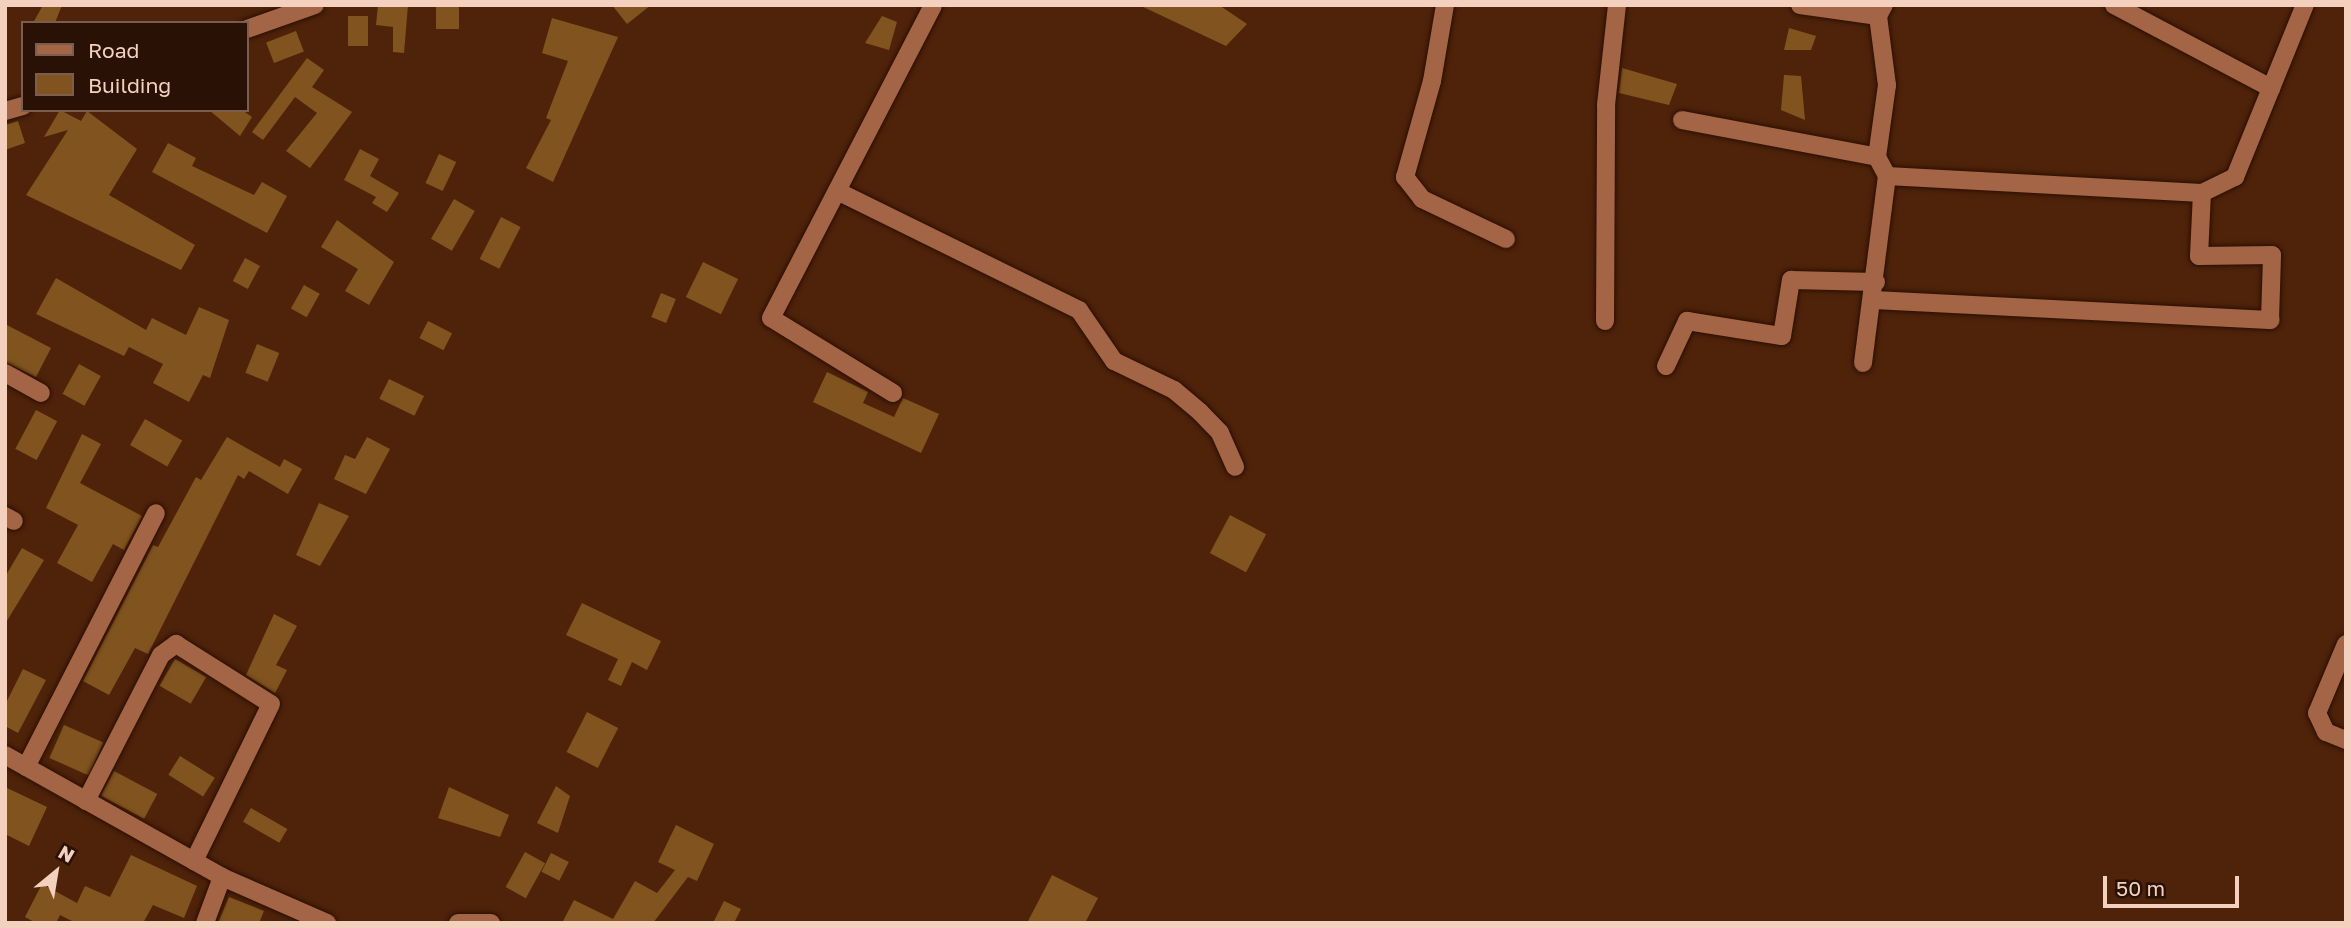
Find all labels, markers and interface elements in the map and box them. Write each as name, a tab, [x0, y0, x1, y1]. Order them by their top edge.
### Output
legend	[21, 21, 248, 112]
text: Road	[88, 37, 139, 63]
text: Building	[88, 72, 171, 98]
north arrow	[21, 837, 91, 907]
text: N	[55, 840, 79, 867]
scale bar	[2106, 862, 2242, 906]
text: 50 m	[2116, 875, 2165, 901]

